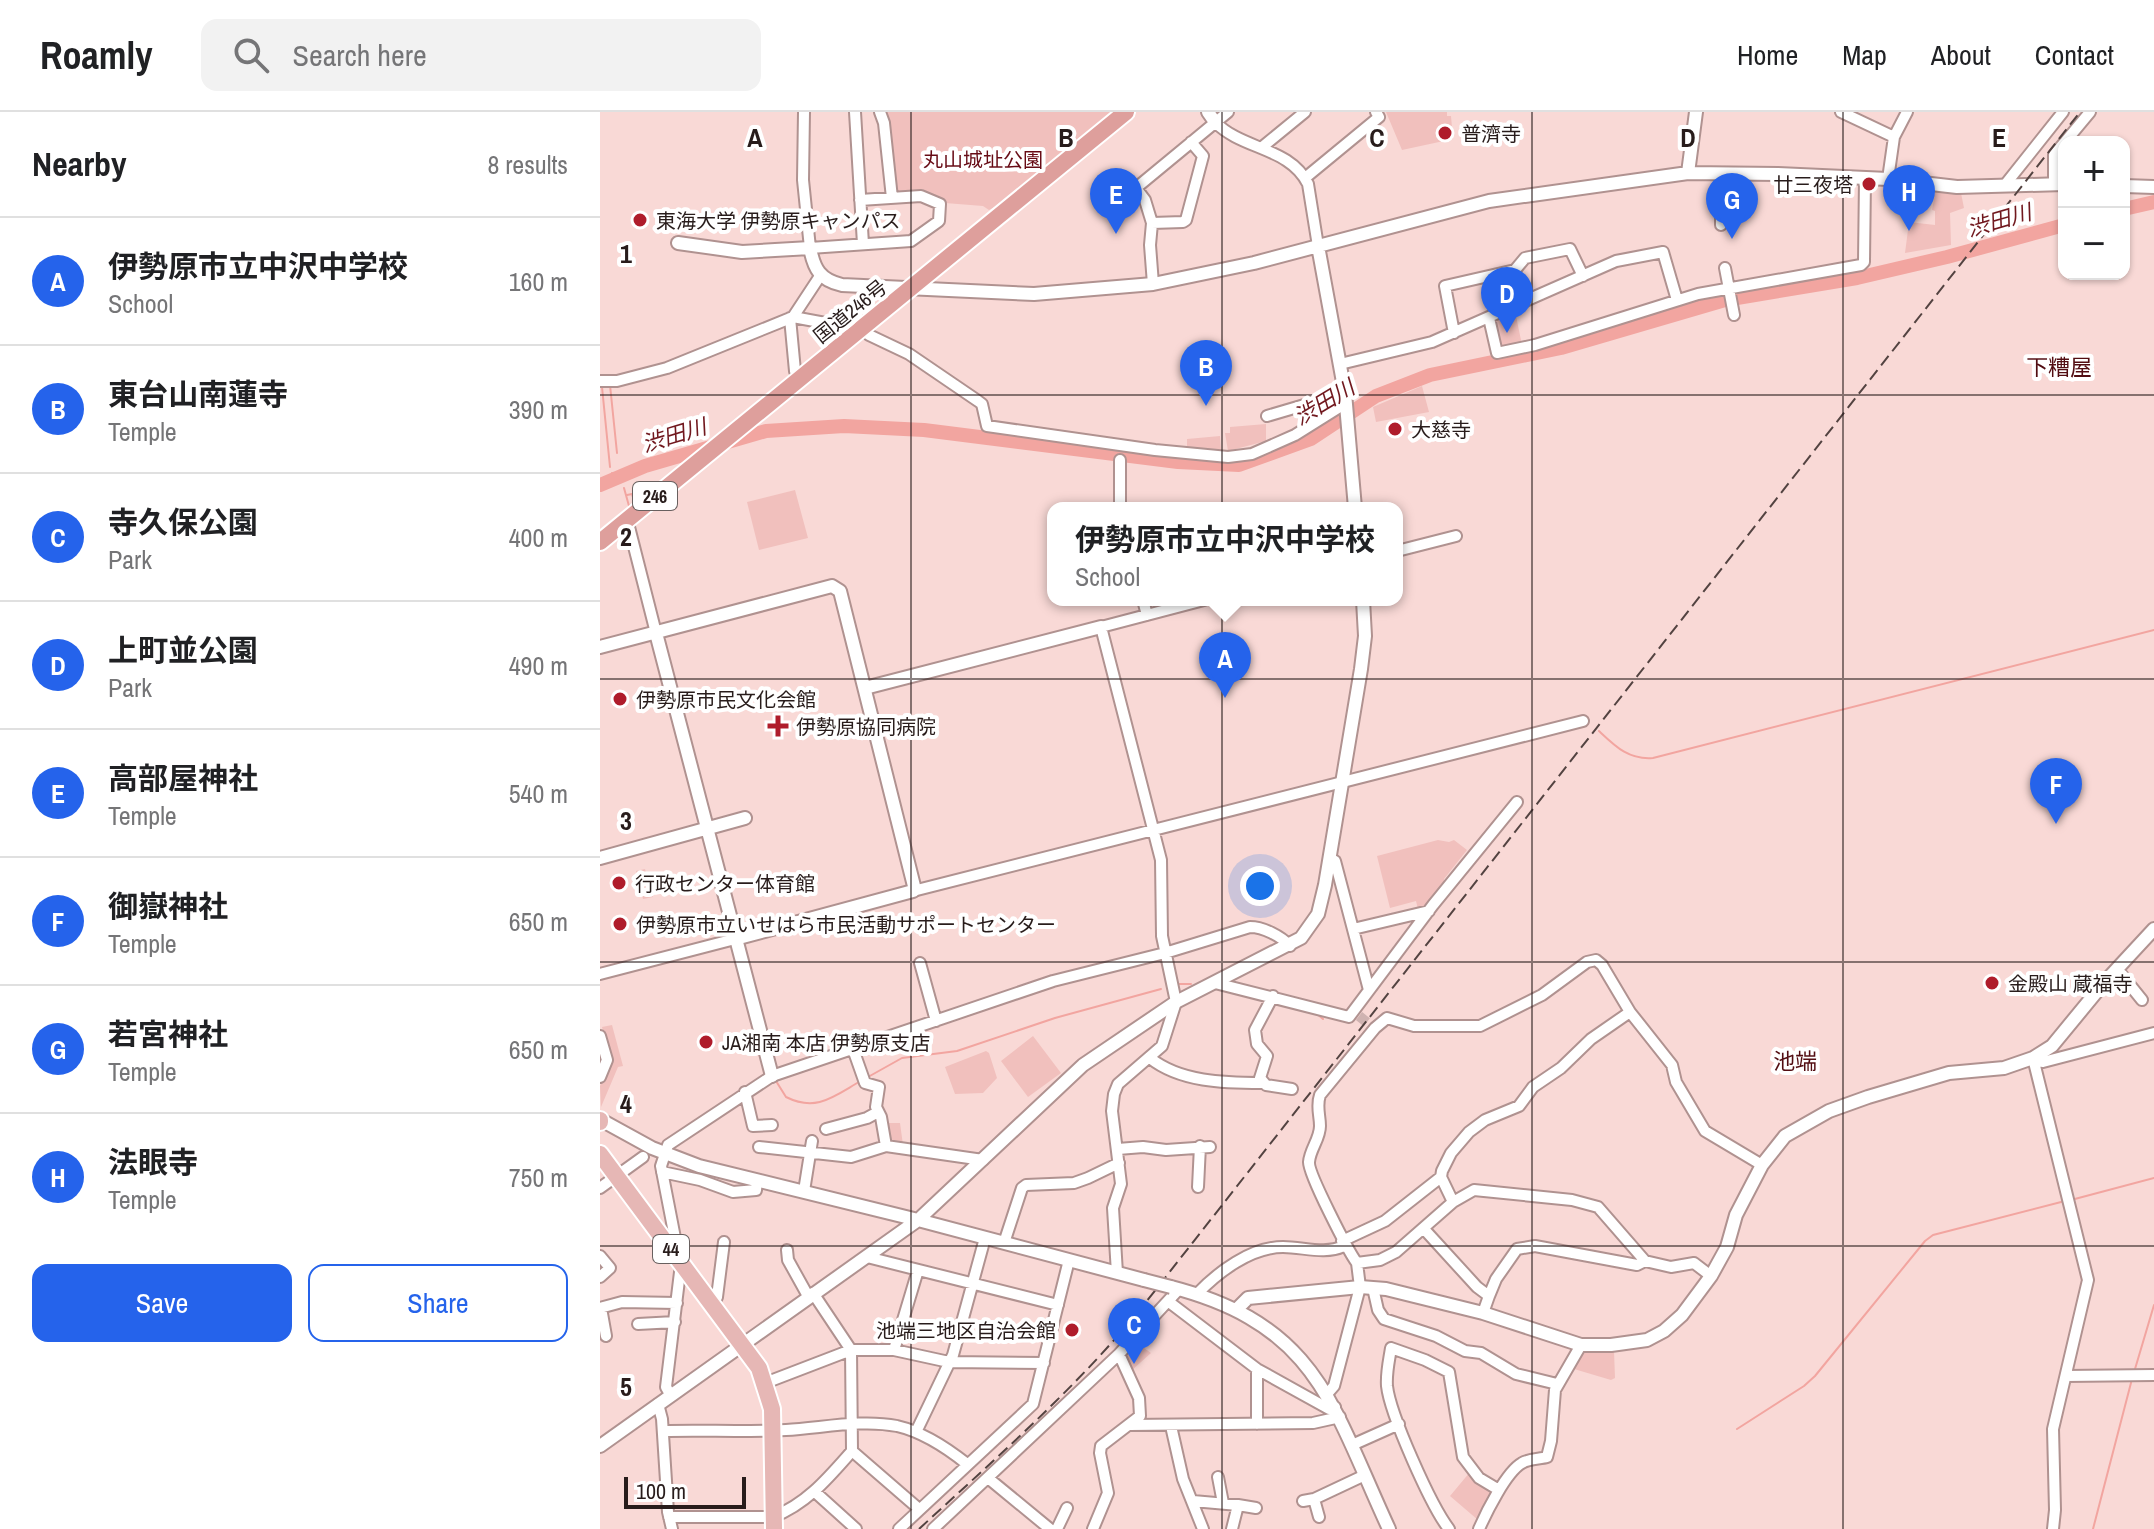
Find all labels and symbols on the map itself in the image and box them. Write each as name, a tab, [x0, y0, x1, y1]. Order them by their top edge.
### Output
text: A	[747, 120, 763, 155]
text: B	[1058, 120, 1074, 155]
text: C	[1369, 120, 1385, 155]
place label: 普濟寺	[1461, 120, 1521, 147]
text: D	[1680, 120, 1696, 155]
text: E	[1992, 120, 2006, 155]
marker: 普濟寺	[1436, 124, 1454, 142]
park label: 丸山城址公園	[923, 146, 1043, 173]
pin: H	[1883, 165, 1935, 231]
pin: E	[1090, 168, 1142, 234]
place label: 廿三夜塔	[1773, 171, 1853, 198]
pin: G	[1706, 173, 1758, 239]
marker: 廿三夜塔	[1860, 175, 1878, 193]
water label: 渋田川	[1963, 196, 2037, 244]
place label: 東海大学 伊勢原キャンパス	[656, 207, 901, 234]
marker: 東海大学 伊勢原キャンパス	[631, 211, 649, 229]
text: 1	[620, 236, 632, 271]
pin: D	[1481, 267, 1533, 333]
street label: 国道246号	[808, 273, 892, 349]
pin: B	[1180, 340, 1232, 406]
district label: 下糟屋	[2026, 352, 2092, 382]
water label: 渋田川	[1288, 371, 1362, 432]
water label: 渋田川	[638, 410, 712, 459]
place label: 大慈寺	[1411, 416, 1471, 443]
marker: 大慈寺	[1386, 420, 1404, 438]
road number: 246	[633, 482, 677, 510]
text: 2	[620, 519, 632, 554]
pin: A	[1199, 632, 1251, 698]
place label: 伊勢原市民文化会館	[636, 686, 816, 713]
marker: 伊勢原市民文化会館	[611, 690, 629, 708]
place label: 伊勢原協同病院	[796, 713, 936, 740]
marker: 伊勢原協同病院	[767, 715, 789, 737]
pin: F	[2030, 758, 2082, 824]
text: 3	[620, 803, 632, 838]
your location	[1240, 866, 1280, 906]
place label: 行政センター体育館	[635, 870, 815, 897]
marker: 行政センター体育館	[610, 874, 628, 892]
place label: 伊勢原市立いせはら市民活動サポートセンター	[636, 911, 1056, 938]
marker: 伊勢原市立いせはら市民活動サポートセンター	[611, 915, 629, 933]
place label: 金殿山 蔵福寺	[2008, 970, 2133, 997]
marker: 金殿山 蔵福寺	[1983, 974, 2001, 992]
place label: JA湘南 本店 伊勢原支店	[722, 1029, 930, 1056]
marker: JA湘南 本店 伊勢原支店	[697, 1033, 715, 1051]
district label: 池端	[1773, 1046, 1817, 1076]
text: 4	[620, 1086, 632, 1121]
road number: 44	[653, 1235, 689, 1263]
pin: C	[1108, 1298, 1160, 1364]
place label: 池端三地区自治会館	[876, 1317, 1056, 1344]
marker: 池端三地区自治会館	[1063, 1321, 1081, 1339]
text: 5	[620, 1369, 632, 1404]
scale bar	[624, 1473, 746, 1509]

